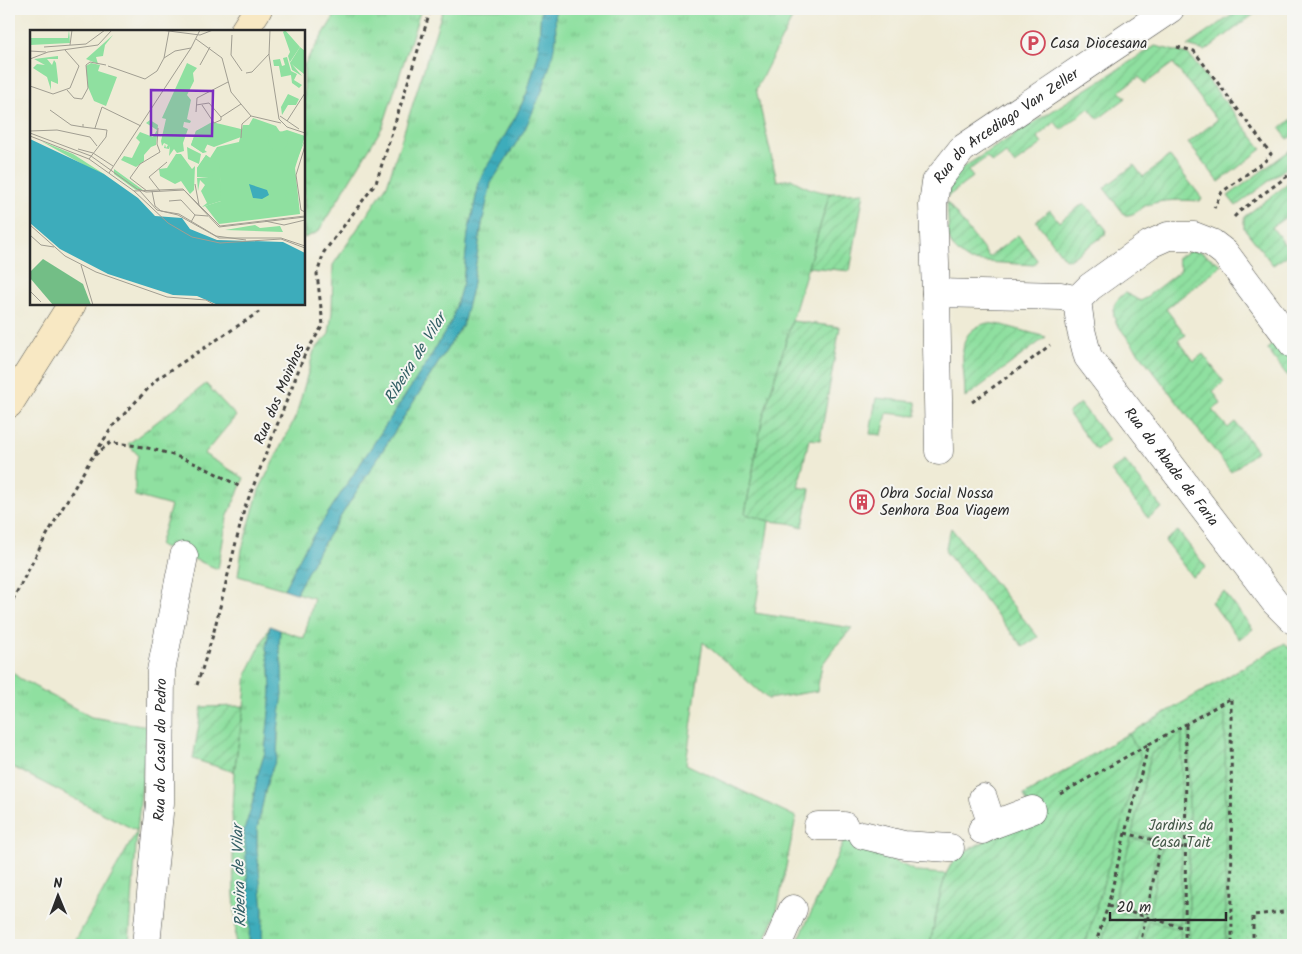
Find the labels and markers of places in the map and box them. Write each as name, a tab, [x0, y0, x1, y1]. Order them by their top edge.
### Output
parking icon: Casa Diocesana	[1020, 30, 1046, 56]
place label: Casa Diocesana	[1050, 32, 1147, 56]
place label: Obra Social Nossa Senhora Boa Viagem	[880, 482, 1009, 523]
building icon: Obra Social Nossa Senhora Boa Viagem	[849, 489, 875, 515]

